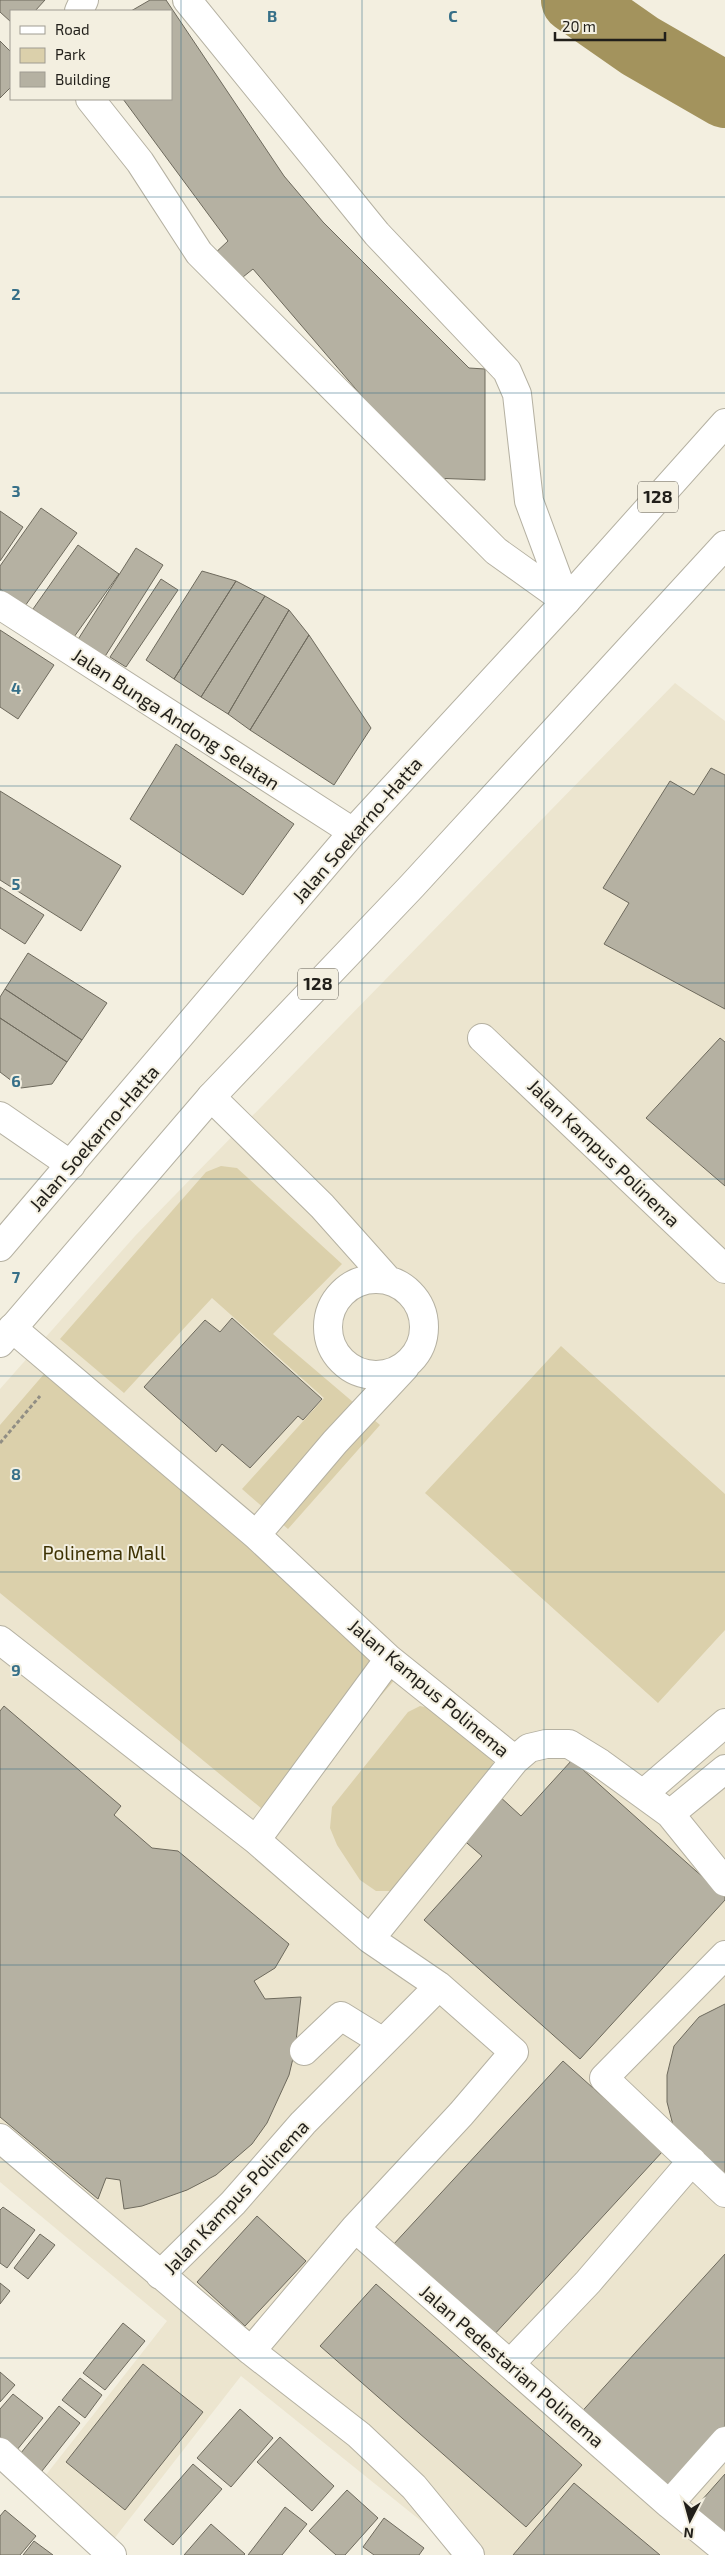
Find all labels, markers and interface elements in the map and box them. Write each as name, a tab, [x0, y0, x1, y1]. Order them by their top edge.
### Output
text: B	[267, 6, 277, 25]
text: C	[448, 6, 458, 25]
legend	[10, 10, 172, 100]
scale bar	[555, 10, 665, 42]
text: 20 m	[562, 17, 596, 35]
text: Road	[55, 20, 90, 38]
text: Park	[55, 45, 86, 63]
text: Building	[55, 70, 111, 88]
text: 2	[11, 284, 21, 303]
text: 3	[11, 481, 21, 500]
road number: 128	[638, 482, 678, 512]
street label: Jalan Bunga Andong Selatan	[68, 643, 284, 794]
text: 4	[11, 678, 21, 697]
street label: Jalan Soekarno-Hatta	[287, 752, 426, 907]
text: 5	[12, 874, 21, 893]
road number: 128	[298, 969, 338, 1000]
street label: Jalan Soekarno-Hatta	[24, 1060, 163, 1215]
text: 6	[11, 1071, 21, 1090]
street label: Jalan Kampus Polinema	[523, 1074, 685, 1231]
text: 7	[12, 1267, 21, 1286]
text: 8	[11, 1464, 21, 1483]
park label: Polinema Mall	[42, 1541, 166, 1564]
street label: Jalan Kampus Polinema	[344, 1614, 514, 1762]
text: 9	[11, 1660, 21, 1679]
street label: Jalan Kampus Polinema	[158, 2115, 313, 2279]
street label: Jalan Pedestarian Polinema	[416, 2279, 609, 2452]
north arrow	[665, 2495, 715, 2545]
text: N	[683, 2524, 695, 2542]

